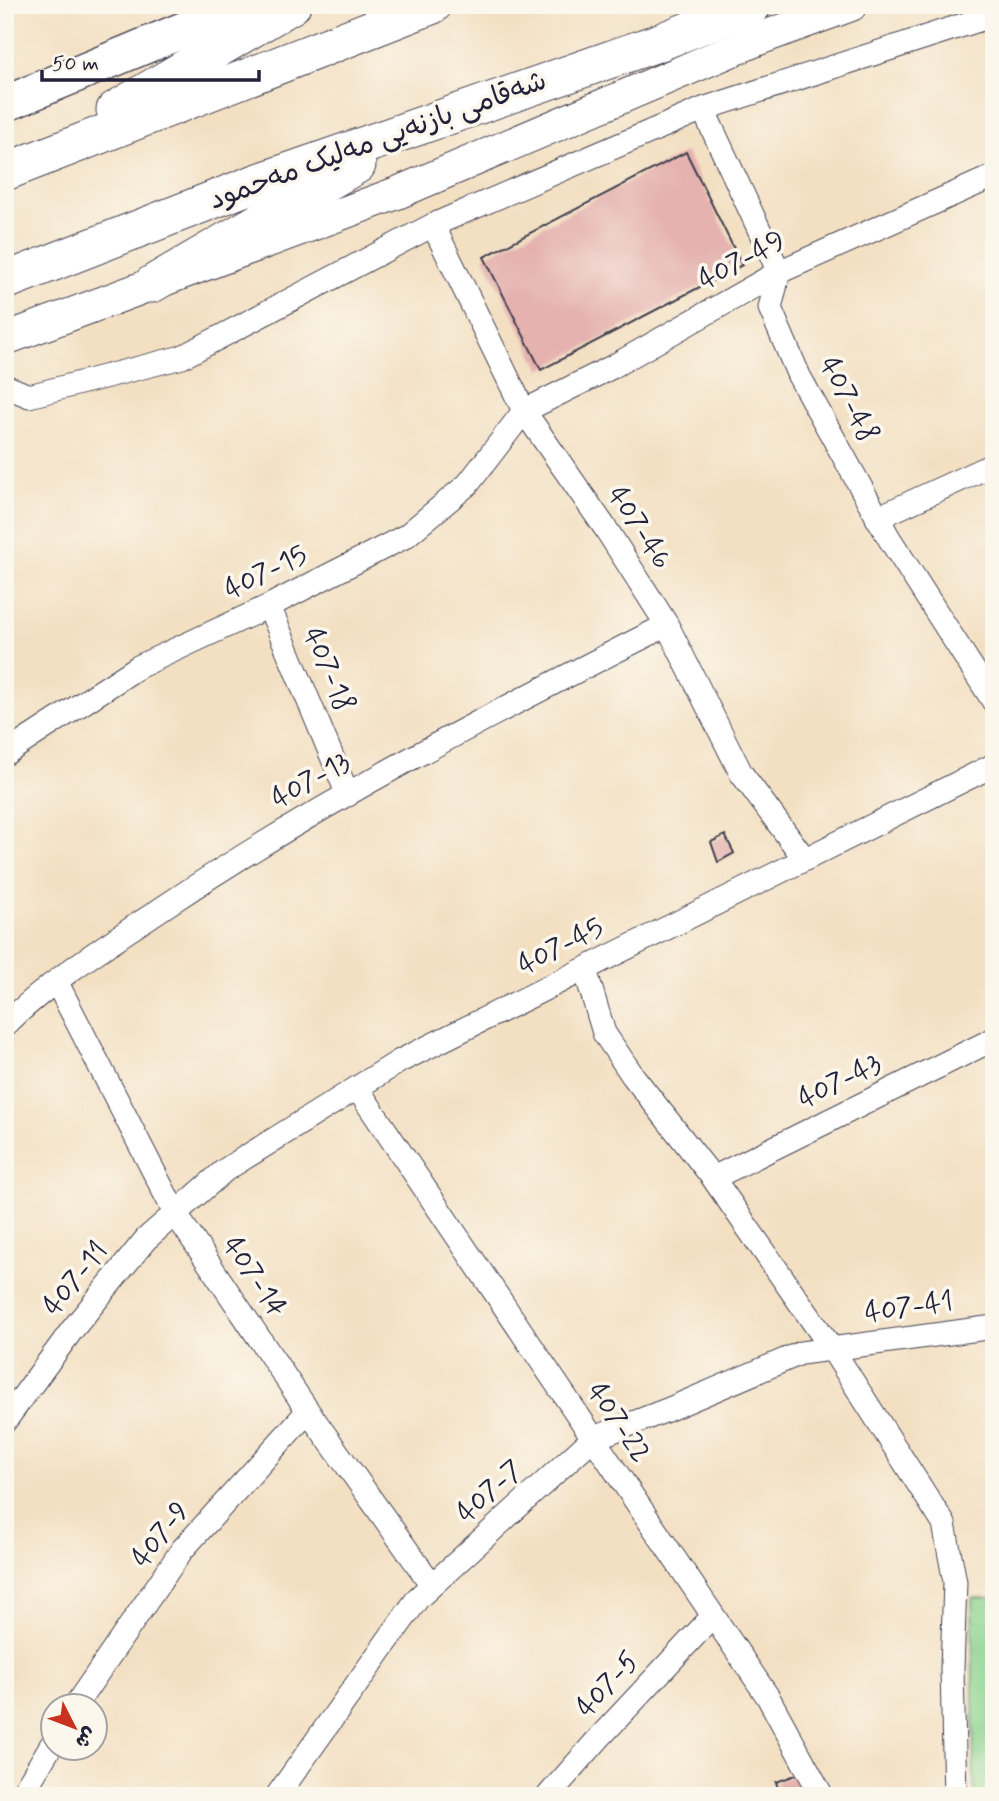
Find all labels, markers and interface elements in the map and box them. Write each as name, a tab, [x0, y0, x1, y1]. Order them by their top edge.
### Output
scale bar	[42, 38, 259, 82]
text: 50 m	[52, 50, 99, 78]
street label: شەقامی بازنەیی مەلیک مەحمود	[204, 63, 552, 219]
street label: 407-49	[692, 223, 792, 299]
street label: 407-48	[810, 351, 886, 449]
street label: 407-46	[598, 479, 680, 577]
street label: 407-15	[218, 537, 314, 609]
street label: 407-18	[294, 622, 362, 718]
street label: 407-13	[265, 744, 357, 818]
street label: 407-45	[512, 910, 610, 984]
street label: 407-43	[792, 1046, 888, 1118]
street label: 407-14	[213, 1229, 295, 1325]
street label: 407-11	[35, 1234, 117, 1324]
street label: 407-41	[862, 1283, 956, 1333]
street label: 407-22	[578, 1376, 658, 1470]
street label: 407-7	[449, 1452, 531, 1532]
street label: 407-9	[124, 1494, 198, 1576]
street label: 407-5	[568, 1644, 648, 1726]
north arrow	[38, 1692, 108, 1762]
text: ش	[69, 1721, 102, 1754]

